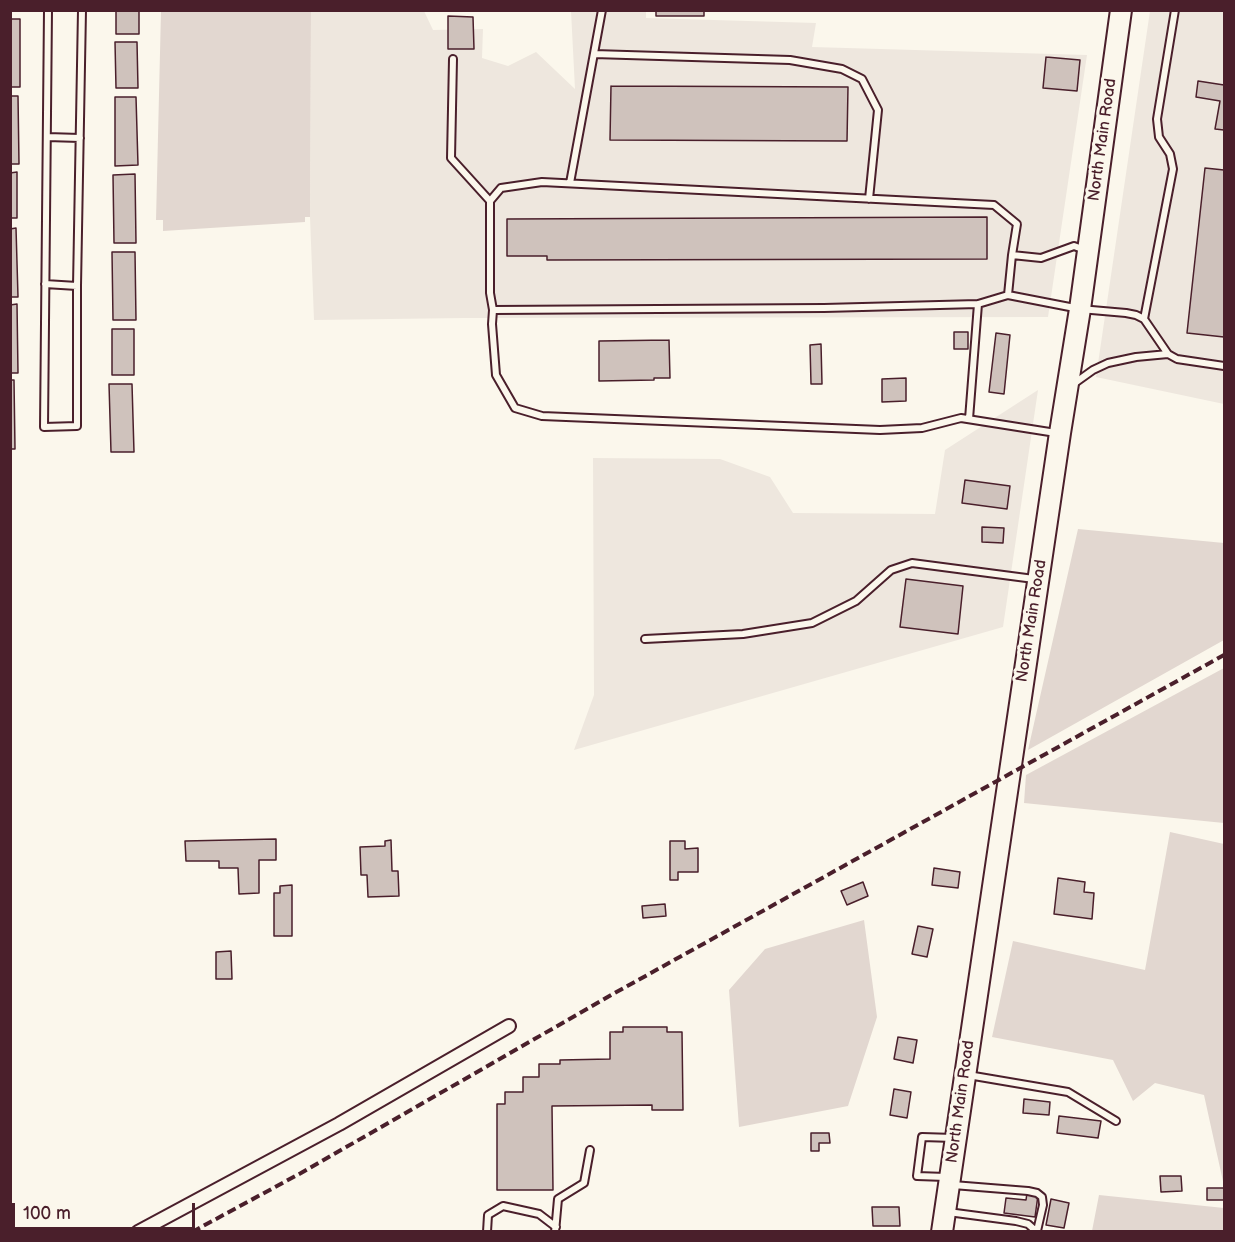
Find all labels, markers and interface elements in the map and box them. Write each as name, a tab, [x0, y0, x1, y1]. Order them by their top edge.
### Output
street label: North Main Road	[1085, 77, 1121, 203]
street label: North Main Road	[1013, 558, 1051, 684]
street label: North Main Road	[943, 1039, 979, 1165]
scale bar	[15, 1191, 198, 1229]
text: 100 m	[23, 1203, 71, 1224]

